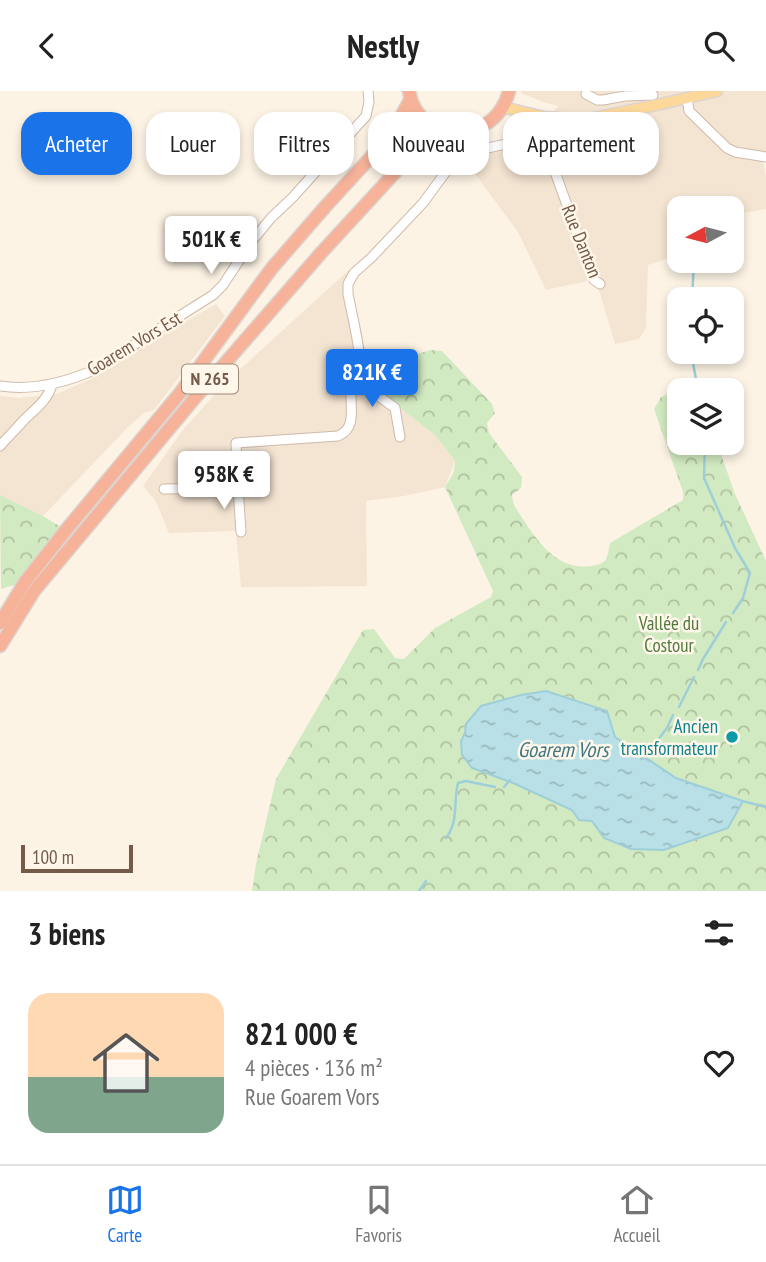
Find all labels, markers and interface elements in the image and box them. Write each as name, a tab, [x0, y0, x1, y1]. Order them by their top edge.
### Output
text: Nestly	[347, 25, 419, 67]
icon: back	[28, 27, 66, 65]
icon: search	[700, 27, 738, 65]
chip: Acheter	[21, 112, 132, 175]
chip: Louer	[146, 112, 240, 175]
chip: Filtres	[254, 112, 354, 175]
chip: Nouveau	[368, 112, 489, 175]
chip: Appartement	[503, 112, 659, 175]
north arrow	[667, 196, 744, 273]
map controls	[667, 196, 744, 455]
street label: Rue Danton	[556, 201, 608, 281]
pin: 501K €	[154, 216, 268, 276]
text: 501K €	[181, 224, 241, 253]
button: locate	[667, 287, 744, 364]
street label: Goarem Vors Est	[83, 305, 186, 381]
pin: 821K €	[315, 349, 429, 409]
text: 821K €	[342, 357, 402, 386]
road number: N 265	[182, 365, 238, 393]
button: layers	[667, 378, 744, 455]
pin: 958K €	[167, 451, 281, 511]
text: 958K €	[194, 459, 254, 488]
park label: Vallée du Costour	[638, 611, 699, 657]
place label: Ancien transformateur	[621, 714, 719, 760]
marker: Ancien transformateur	[724, 729, 740, 745]
water label: Goarem Vors	[518, 736, 610, 763]
scale bar	[21, 842, 133, 874]
text: 100 m	[32, 845, 74, 869]
text: 3 biens	[28, 914, 105, 953]
icon: filters	[700, 914, 738, 952]
text: 821 000 €	[245, 1014, 358, 1053]
icon: home	[84, 1021, 168, 1105]
icon: heart	[700, 1044, 738, 1082]
text: 4 pièces · 136 m²	[245, 1053, 383, 1082]
text: Rue Goarem Vors	[245, 1082, 379, 1111]
tab: Carte	[106, 1181, 144, 1247]
tab: Favoris	[355, 1181, 402, 1247]
tab: Accueil	[614, 1181, 660, 1247]

